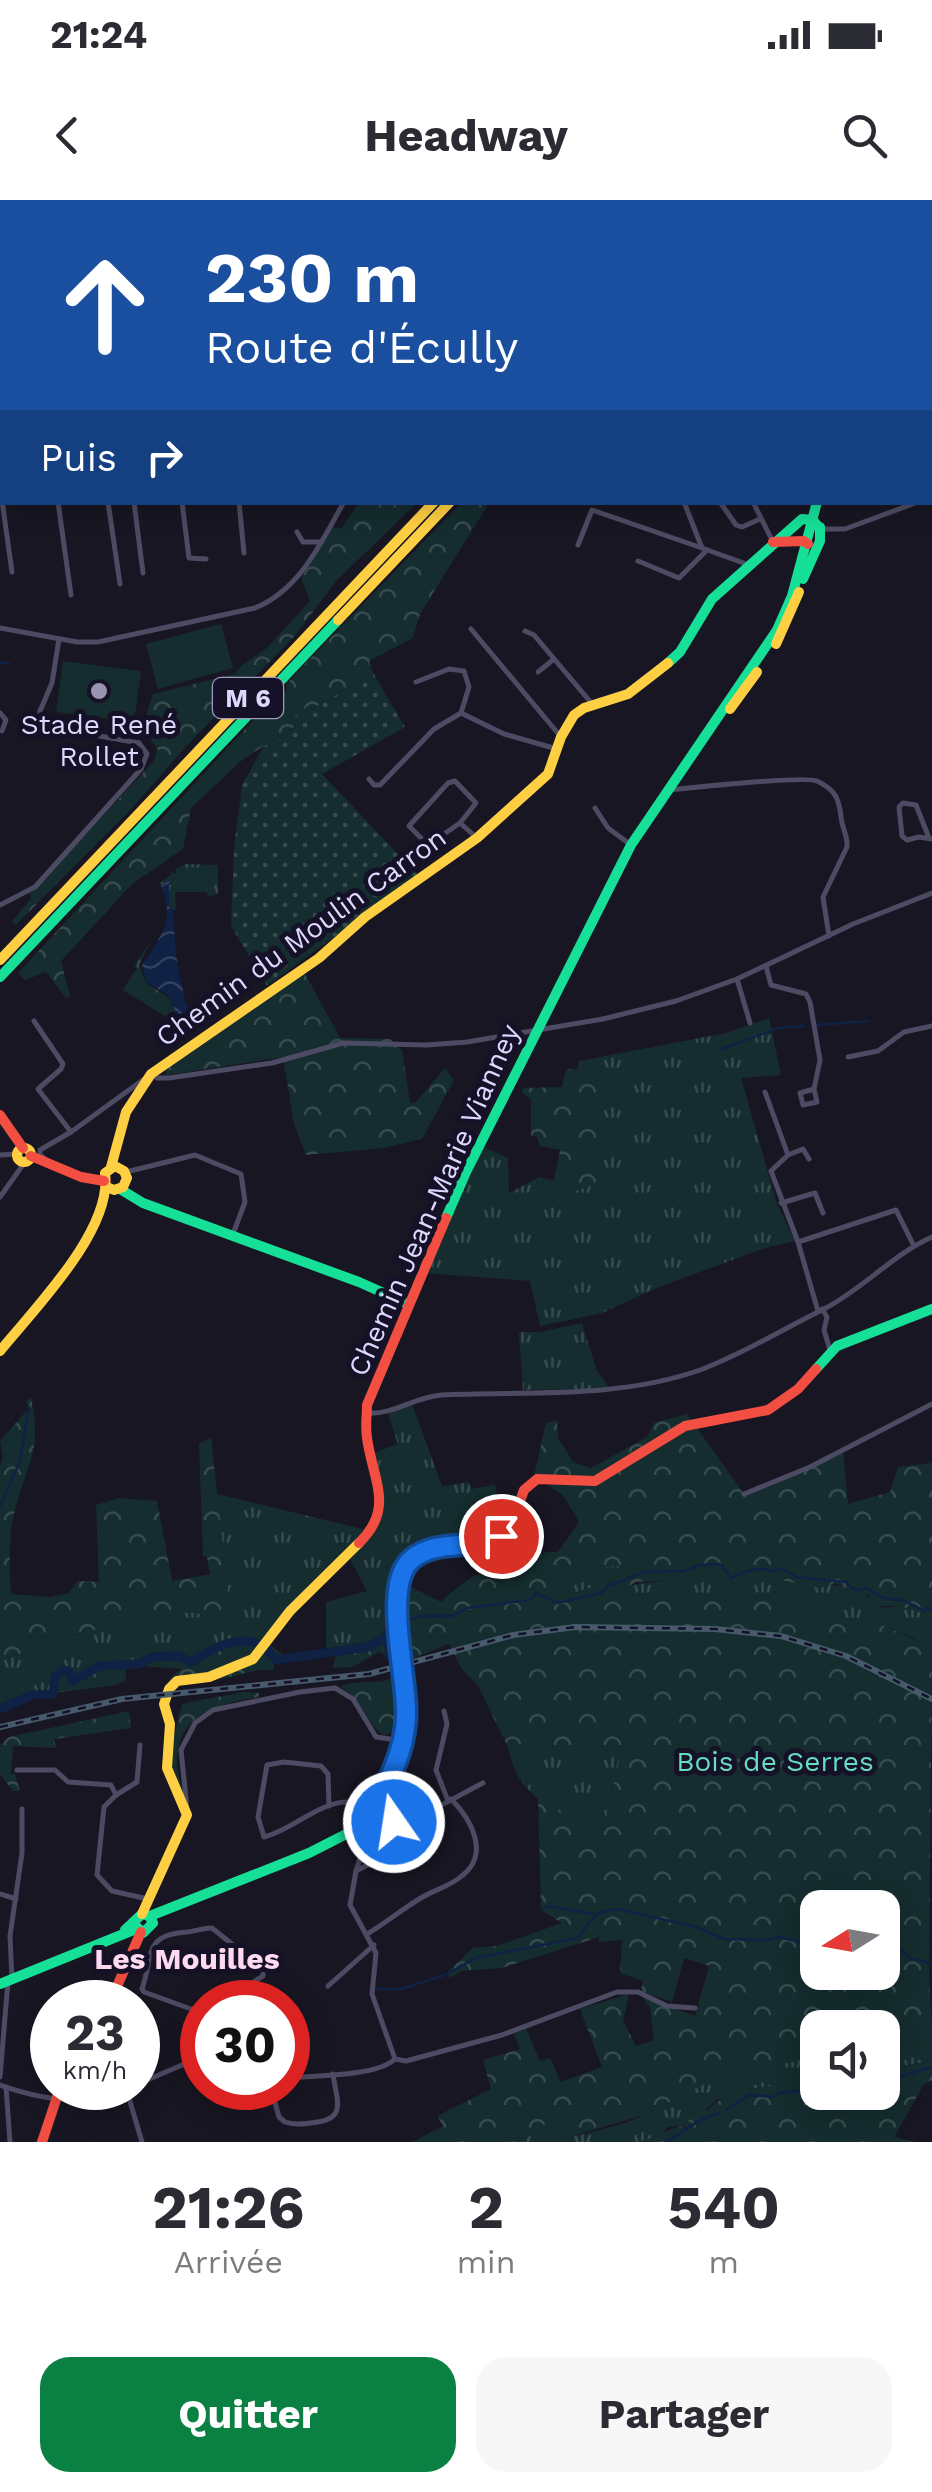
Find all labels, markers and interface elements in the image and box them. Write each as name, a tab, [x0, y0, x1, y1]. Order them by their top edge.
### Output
text: 21:24	[50, 13, 147, 57]
icon: back	[40, 108, 95, 163]
icon: search	[837, 108, 892, 163]
text: Headway	[364, 109, 568, 162]
text: 230 m	[205, 237, 419, 319]
icon: ahead	[40, 240, 170, 370]
text: Route d'Écully	[205, 321, 518, 374]
icon: right	[137, 430, 192, 485]
text: Puis	[40, 436, 117, 480]
road number: M 6	[213, 678, 283, 718]
marker: Stade René Rollet	[88, 680, 110, 702]
place label: Stade René Rollet	[21, 708, 177, 773]
street label: Chemin du Moulin Carron	[150, 821, 452, 1053]
street label: Chemin Jean-Marie Vianney	[341, 1019, 527, 1381]
pin	[459, 1494, 544, 1579]
icon: arrive	[474, 1509, 529, 1564]
park label: Bois de Serres	[676, 1745, 874, 1778]
position arrow	[342, 1770, 446, 1874]
north arrow	[800, 1890, 900, 1990]
map controls	[800, 1890, 900, 2110]
district label: Les Mouilles	[94, 1941, 280, 1976]
speed limit sign: 30	[180, 1980, 310, 2110]
text: 23	[65, 2003, 125, 2062]
button: sound	[800, 2010, 900, 2110]
text: km/h	[63, 2056, 127, 2085]
text: 21:26	[152, 2172, 305, 2243]
text: 2	[468, 2172, 504, 2243]
text: 540	[668, 2172, 780, 2243]
text: Arrivée	[174, 2243, 283, 2281]
text: min	[457, 2243, 515, 2281]
text: m	[708, 2243, 739, 2281]
button: Quitter	[40, 2357, 456, 2472]
button: Partager	[476, 2357, 892, 2472]

